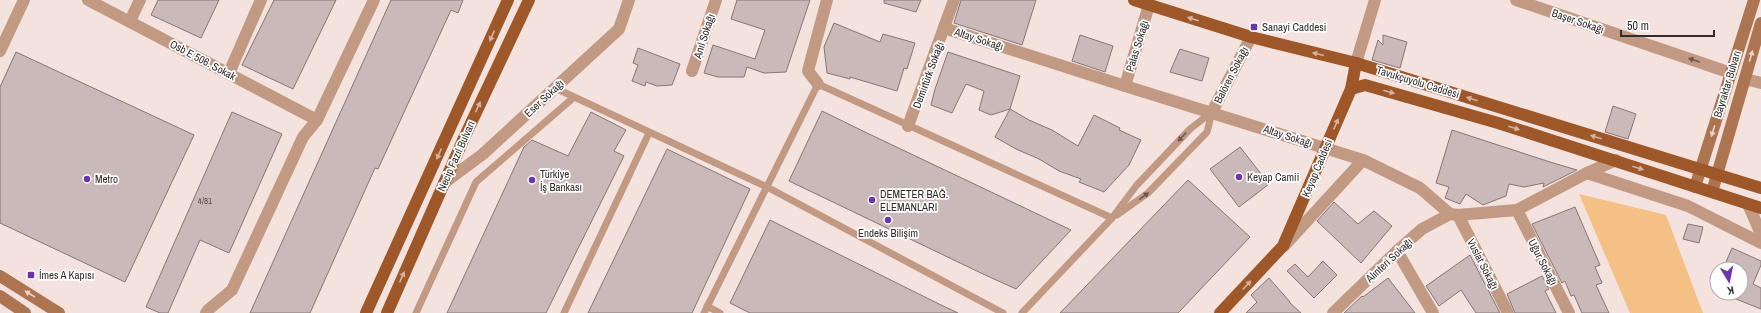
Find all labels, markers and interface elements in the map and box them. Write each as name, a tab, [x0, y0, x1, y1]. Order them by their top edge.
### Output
street label: Başer Sokağı	[1550, 6, 1606, 36]
street label: Anıl Sokağı	[690, 12, 718, 61]
scale bar	[1621, 12, 1714, 38]
one-way arrow	[1187, 16, 1199, 22]
text: 50 m	[1627, 18, 1649, 34]
street label: Palas Sokağı	[1123, 19, 1151, 73]
place label: Sanayi Caddesi	[1262, 20, 1326, 34]
marker: Sanayi Caddesi	[1249, 22, 1259, 32]
street label: Altay Sokağı	[952, 24, 1005, 53]
one-way arrow	[489, 30, 495, 42]
street label: Osb E 506. Sokak	[168, 37, 239, 83]
street label: Demirtürk Sokağı	[909, 40, 947, 110]
street label: Balören Sokağı	[1211, 44, 1251, 106]
street label: Bayraktar Bulvarı	[1710, 49, 1744, 119]
one-way arrow	[1749, 50, 1755, 62]
one-way arrow	[1312, 51, 1324, 57]
one-way arrow	[1687, 57, 1699, 63]
street label: Tavukçuyolu Caddesi	[1375, 63, 1461, 101]
street label: Eser Sokağı	[521, 76, 567, 120]
one-way arrow	[1383, 89, 1395, 95]
one-way arrow	[1466, 96, 1478, 102]
one-way arrow	[475, 102, 481, 113]
one-way arrow	[1333, 118, 1339, 129]
street label: Necip Fazıl Bulvarı	[434, 119, 478, 193]
street label: Altay Sokağı	[1261, 121, 1314, 150]
one-way arrow	[1508, 125, 1520, 131]
one-way arrow	[1709, 125, 1715, 137]
one-way arrow	[1177, 132, 1187, 142]
one-way arrow	[1590, 134, 1602, 140]
street label: Keyap Caddesi	[1299, 137, 1335, 199]
one-way arrow	[435, 148, 442, 160]
one-way arrow	[1632, 165, 1644, 171]
place label: Türkiye İş Bankası	[540, 167, 582, 194]
place label: Keyap Camii	[1247, 170, 1299, 184]
place label: Metro	[95, 172, 118, 186]
marker: Keyap Camii	[1234, 172, 1244, 182]
marker: Metro	[82, 174, 92, 184]
marker: Türkiye İş Bankası	[527, 175, 537, 185]
place label: DEMETER BAĞ. ELEMANLARI	[880, 187, 948, 214]
one-way arrow	[1138, 192, 1149, 200]
house number: 4/81	[198, 195, 212, 207]
marker: DEMETER BAĞ. ELEMANLARI	[867, 195, 877, 205]
marker: Endeks Bilişim	[883, 215, 893, 225]
place label: Endeks Bilişim	[858, 226, 918, 240]
street label: Alınteri Sokağı	[1362, 235, 1415, 286]
street label: Vuslat Sokağı	[1464, 236, 1502, 292]
street label: Uğur Sokağı	[1525, 236, 1561, 288]
north arrow	[1709, 261, 1749, 301]
place label: İmes A Kapısı	[39, 268, 94, 282]
marker: İmes A Kapısı	[26, 270, 36, 280]
one-way arrow	[399, 272, 405, 283]
one-way arrow	[1242, 280, 1252, 290]
text: K	[1726, 283, 1735, 298]
one-way arrow	[24, 291, 36, 298]

